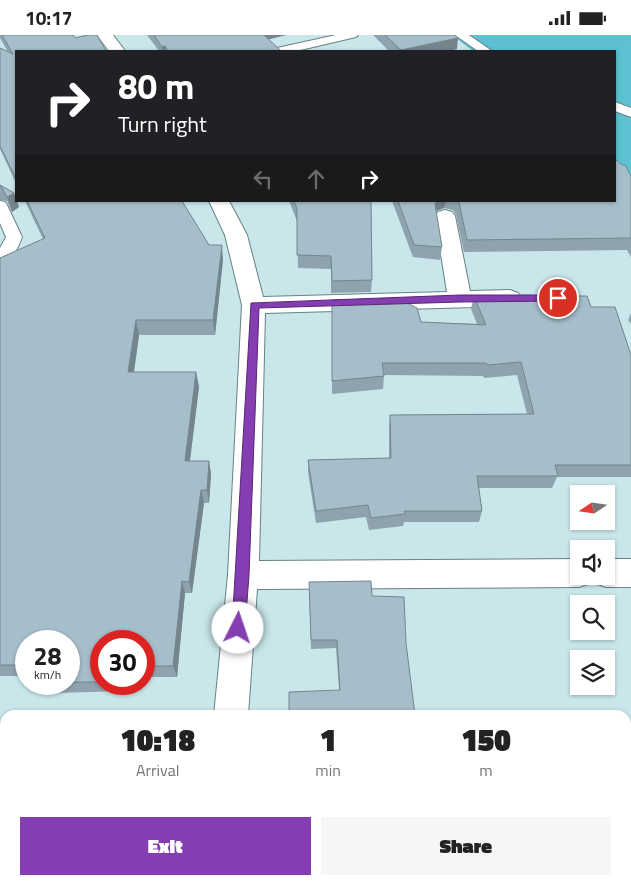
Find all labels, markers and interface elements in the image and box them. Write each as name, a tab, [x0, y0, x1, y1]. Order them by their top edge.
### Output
text: 10:17	[25, 3, 72, 32]
text: 80 m	[118, 59, 194, 113]
icon: right	[35, 70, 100, 135]
text: Turn right	[118, 107, 207, 141]
icon: left	[249, 165, 277, 193]
icon: ahead	[302, 165, 330, 193]
icon: right	[355, 165, 383, 193]
pin	[537, 277, 579, 319]
icon: arrive	[544, 284, 572, 312]
north arrow	[570, 485, 615, 530]
map controls	[570, 485, 615, 695]
button: sound	[570, 540, 615, 585]
button: search	[570, 595, 615, 640]
position arrow	[211, 601, 263, 653]
speed limit sign: 30	[90, 630, 155, 695]
text: 28	[33, 637, 62, 675]
button: layers	[570, 650, 615, 695]
text: km/h	[34, 665, 61, 684]
text: 10:18	[120, 717, 195, 763]
text: 1	[320, 717, 336, 763]
text: 150	[461, 717, 511, 763]
text: Arrival	[136, 758, 179, 782]
text: min	[315, 758, 341, 782]
text: m	[479, 758, 493, 782]
button: Exit	[20, 817, 311, 875]
button: Share	[321, 817, 611, 875]

